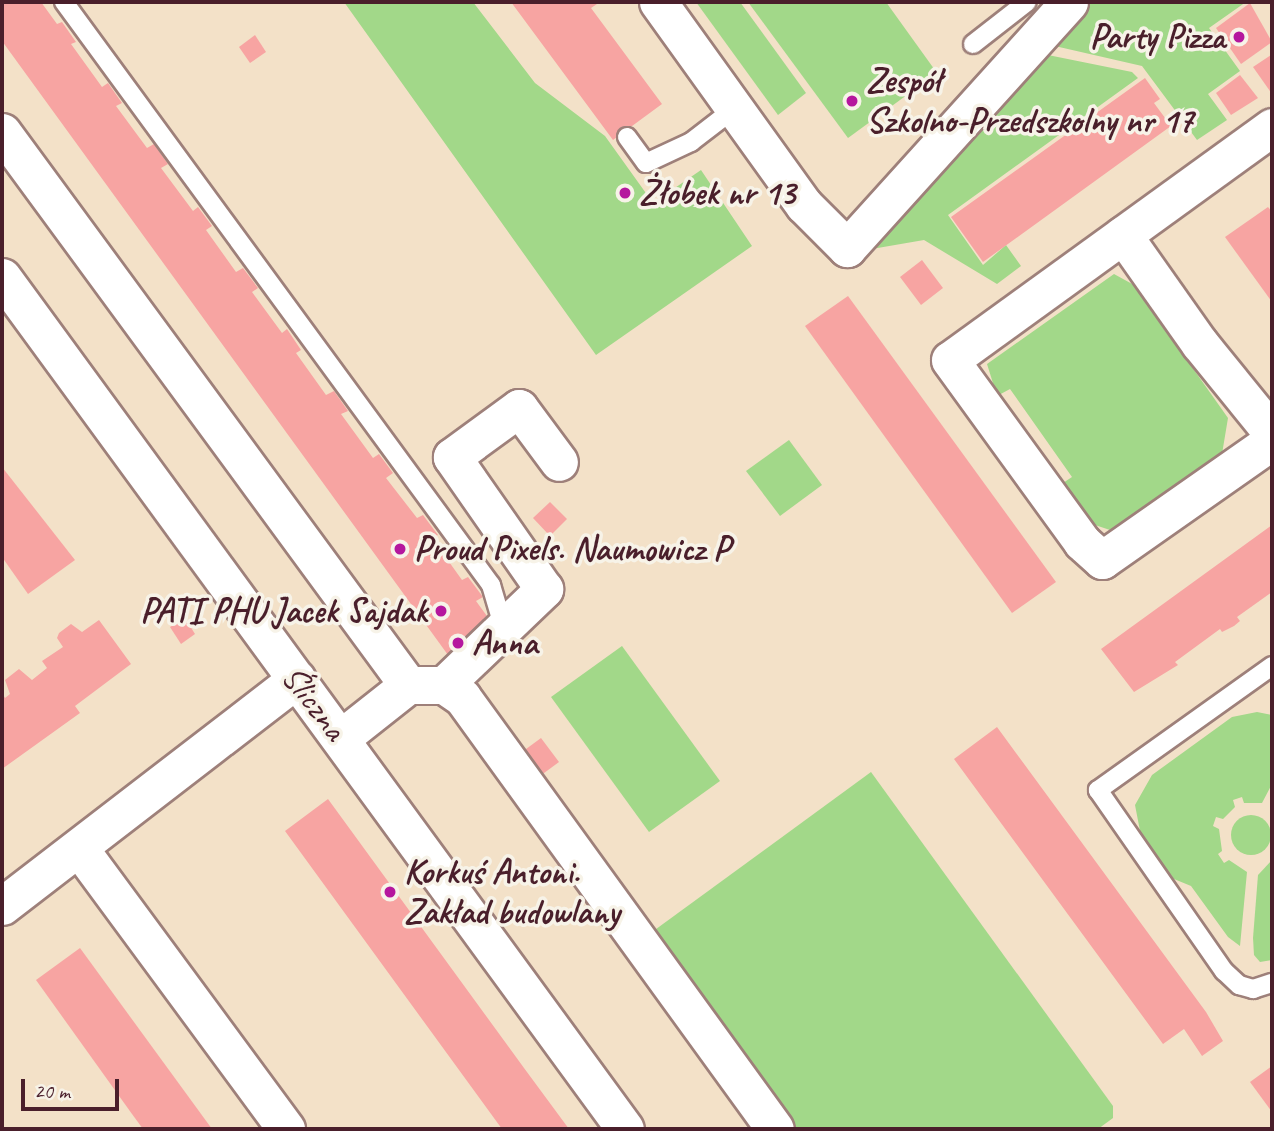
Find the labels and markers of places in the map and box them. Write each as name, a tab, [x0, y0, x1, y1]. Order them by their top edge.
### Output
place label: Party Pizza	[1090, 16, 1225, 58]
marker: Party Pizza	[1231, 29, 1247, 45]
place label: Zespół Szkolno-Przedszkolny nr 17	[866, 60, 1193, 142]
marker: Zespół Szkolno-Przedszkolny nr 17	[844, 93, 860, 109]
place label: Żłobek nr 13	[639, 172, 795, 214]
marker: Żłobek nr 13	[617, 185, 633, 201]
place label: Proud Pixels. Naumowicz P	[414, 528, 729, 570]
marker: Proud Pixels. Naumowicz P	[392, 541, 408, 557]
place label: PATI PHU Jacek Sajdak	[140, 590, 427, 632]
marker: PATI PHU Jacek Sajdak	[433, 603, 449, 619]
place label: Anna	[472, 622, 537, 664]
marker: Anna	[450, 635, 466, 651]
place label: Korkuś Antoni. Zakład budowlany	[404, 851, 618, 933]
marker: Korkuś Antoni. Zakład budowlany	[382, 884, 398, 900]

